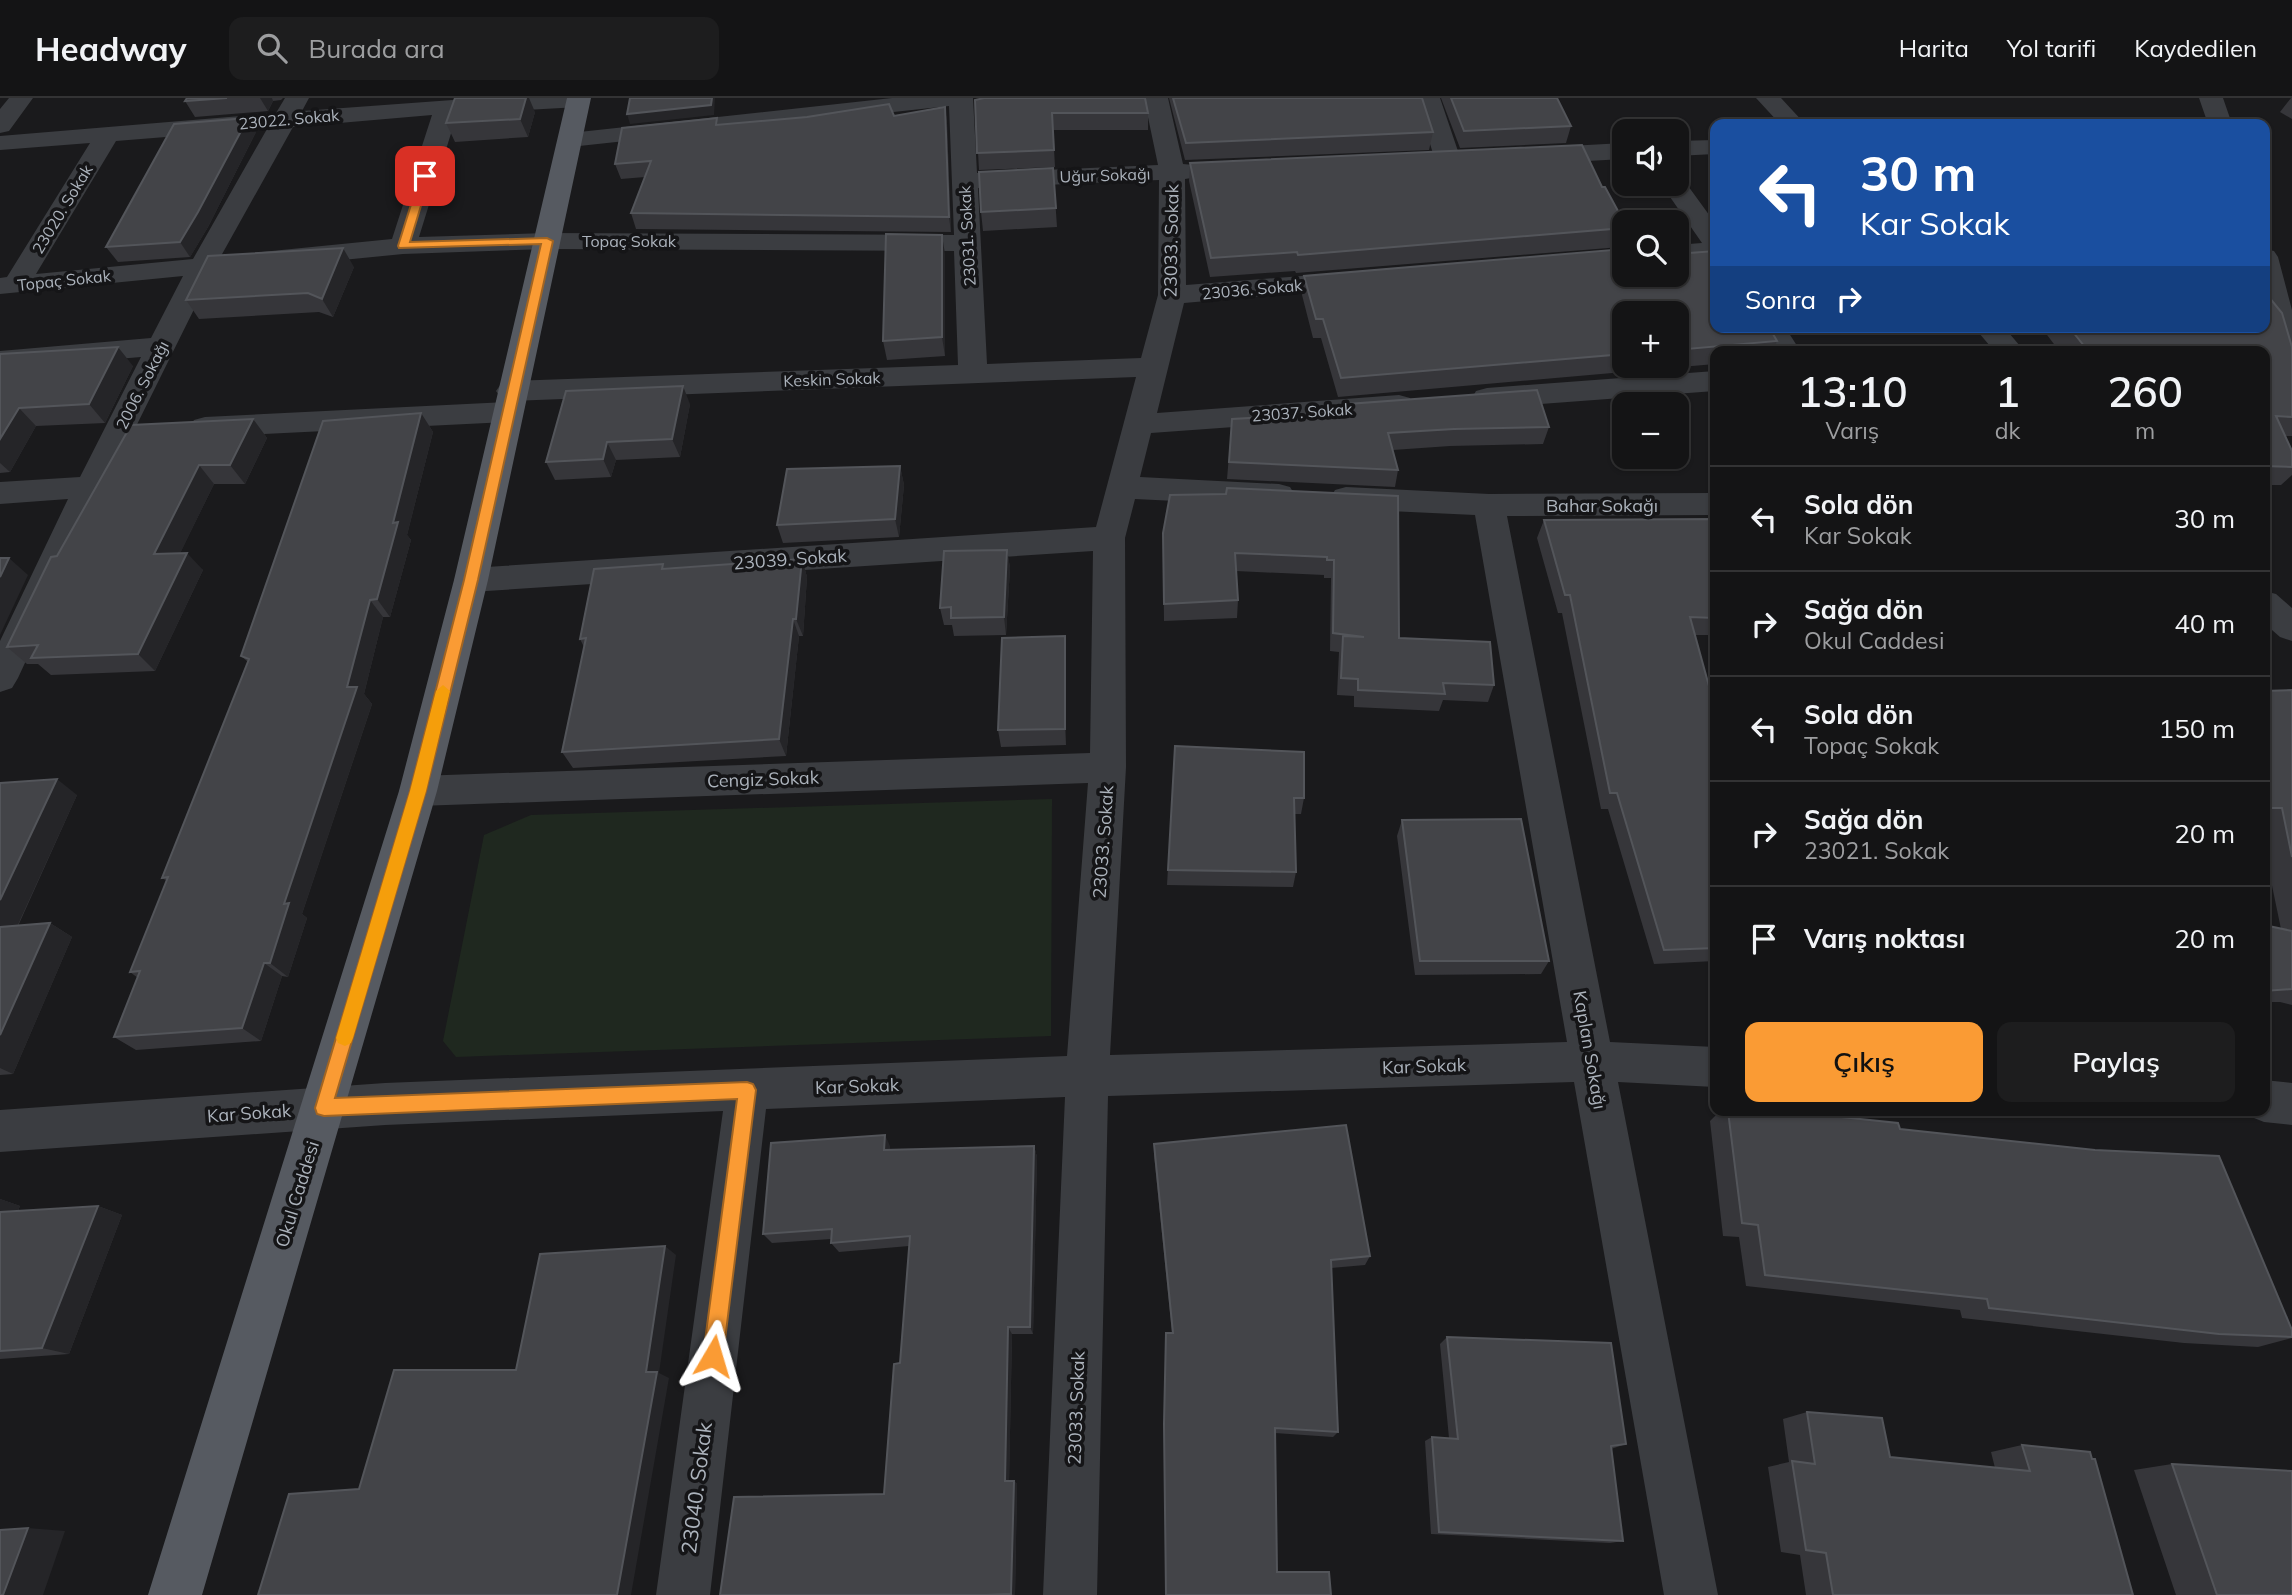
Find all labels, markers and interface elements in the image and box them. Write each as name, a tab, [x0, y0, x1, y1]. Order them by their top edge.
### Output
search box	[229, 17, 719, 80]
text: Headway	[35, 28, 187, 69]
icon: search	[253, 29, 291, 67]
text: Burada ara	[309, 32, 445, 65]
text: Harita	[1899, 33, 1969, 63]
text: Yol tarifi	[2007, 33, 2096, 63]
text: Kaydedilen	[2134, 33, 2257, 63]
street label: 23022. Sokak	[238, 105, 341, 133]
map controls	[1612, 119, 1689, 469]
button: sound	[1612, 119, 1689, 196]
text: 30 m	[1860, 142, 1976, 203]
pin	[395, 146, 455, 206]
icon: left	[1745, 147, 1836, 238]
icon: arrive	[406, 157, 444, 195]
street label: 23020. Sokak	[27, 160, 97, 257]
street label: Uğur Sokağı	[1059, 163, 1151, 187]
street label: 23033. Sokak	[1159, 183, 1184, 298]
street label: 23031. Sokak	[954, 184, 980, 287]
text: Kar Sokak	[1860, 203, 2010, 243]
button: search	[1612, 210, 1689, 287]
street label: Topaç Sokak	[582, 231, 677, 251]
street label: Topaç Sokak	[16, 265, 113, 295]
street label: 23036. Sokak	[1201, 275, 1304, 303]
icon: right	[1830, 280, 1868, 318]
text: Sonra	[1745, 283, 1816, 316]
button: +	[1612, 301, 1689, 378]
street label: 2006. Sokağı	[111, 337, 173, 433]
text: 13:10	[1797, 365, 1908, 418]
text: 1	[1995, 365, 2020, 418]
text: 260	[2107, 365, 2183, 418]
street label: Keskin Sokak	[783, 367, 882, 391]
button: −	[1612, 392, 1689, 469]
street label: 23037. Sokak	[1251, 398, 1354, 425]
text: Varış	[1825, 416, 1879, 445]
text: dk	[1995, 416, 2020, 445]
text: m	[2135, 416, 2155, 445]
text: Sola dön	[1804, 488, 1913, 521]
street label: Bahar Sokağı	[1546, 494, 1658, 517]
icon: left	[1745, 500, 1783, 538]
text: 30 m	[2174, 502, 2235, 535]
text: Kar Sokak	[1804, 521, 1912, 550]
street label: 23039. Sokak	[733, 544, 848, 574]
text: Sağa dön	[1804, 593, 1924, 626]
icon: right	[1745, 605, 1783, 643]
text: 40 m	[2174, 607, 2235, 640]
text: Okul Caddesi	[1804, 626, 1945, 655]
text: Sola dön	[1804, 698, 1913, 731]
icon: left	[1745, 710, 1783, 748]
text: 150 m	[2159, 712, 2235, 745]
text: Topaç Sokak	[1804, 731, 1939, 760]
street label: Cengiz Sokak	[707, 766, 820, 792]
street label: 23033. Sokak	[1088, 784, 1118, 899]
text: Sağa dön	[1804, 803, 1924, 836]
icon: right	[1745, 815, 1783, 853]
text: 20 m	[2174, 817, 2235, 850]
text: 23021. Sokak	[1804, 836, 1949, 865]
icon: arrive	[1745, 920, 1783, 958]
text: Varış noktası	[1804, 922, 1965, 955]
text: 20 m	[2174, 922, 2235, 955]
street label: Kaplan Sokağı	[1568, 989, 1612, 1111]
button: Çıkış	[1745, 1022, 1983, 1102]
button: Paylaş	[1997, 1022, 2235, 1102]
street label: Kar Sokak	[1382, 1053, 1467, 1079]
street label: Kar Sokak	[815, 1073, 900, 1099]
street label: Kar Sokak	[206, 1099, 293, 1127]
street label: Okul Caddesi	[270, 1138, 324, 1250]
position arrow	[676, 1319, 750, 1393]
street label: 23033. Sokak	[1063, 1350, 1089, 1465]
street label: 23040. Sokak	[675, 1420, 717, 1555]

